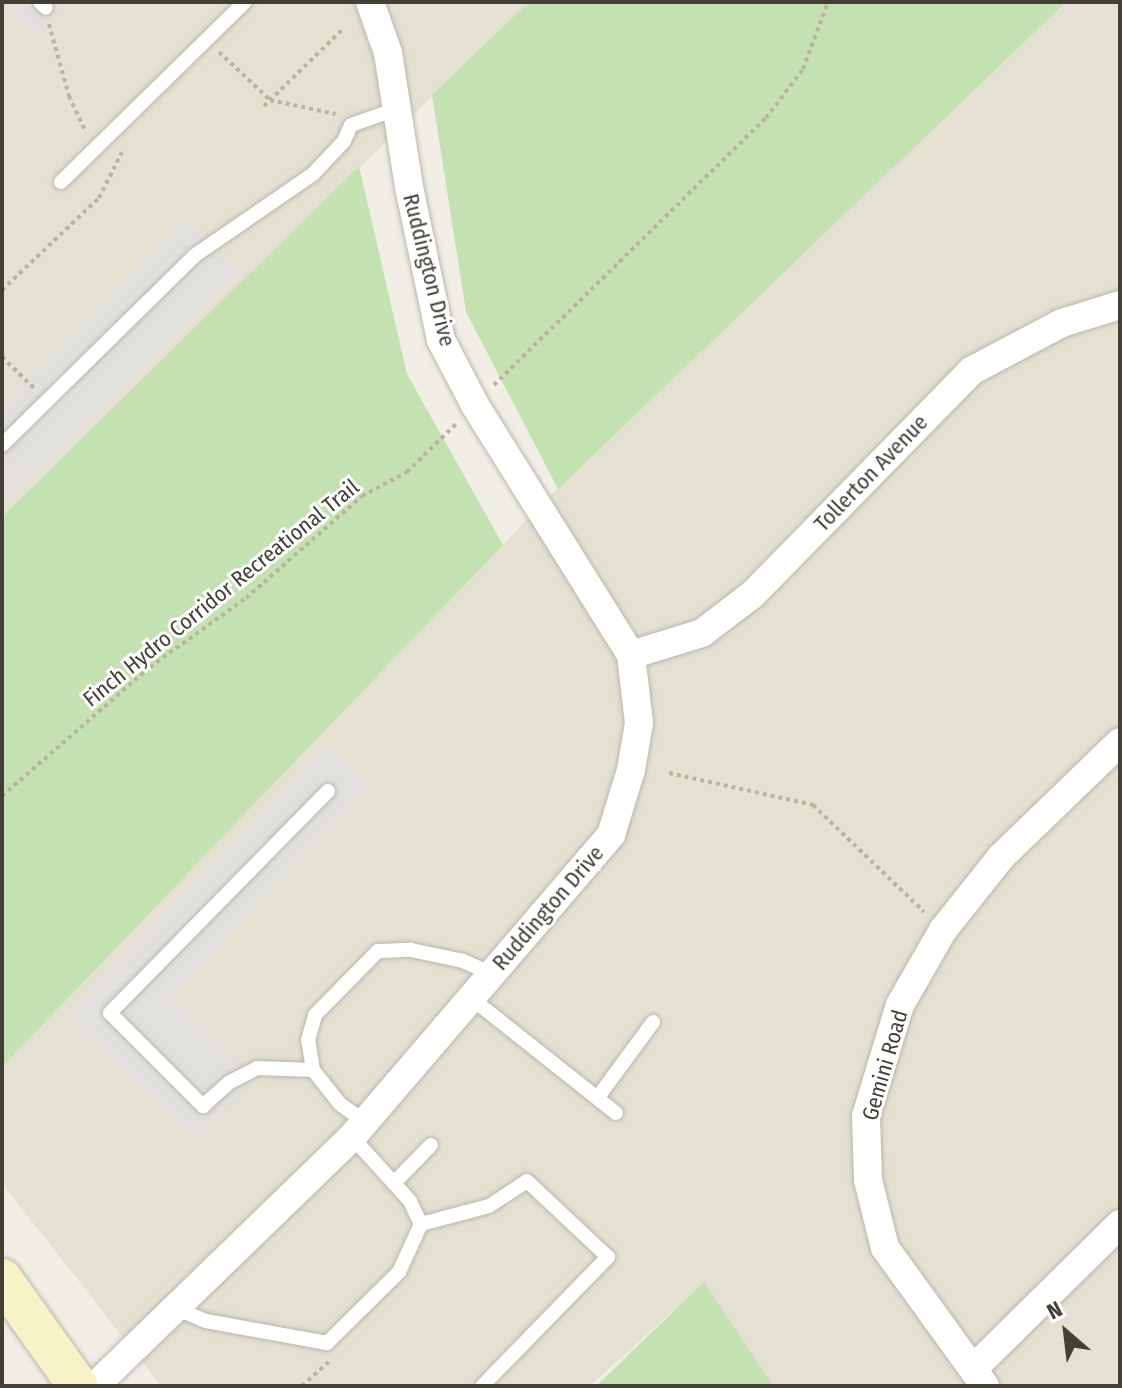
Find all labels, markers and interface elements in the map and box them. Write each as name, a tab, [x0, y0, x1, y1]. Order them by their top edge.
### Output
street label: Ruddington Drive	[397, 191, 461, 349]
street label: Tollerton Avenue	[809, 409, 933, 537]
street label: Finch Hydro Corridor Recreational Trail	[78, 474, 364, 712]
street label: Ruddington Drive	[487, 840, 609, 976]
street label: Gemini Road	[857, 1007, 913, 1123]
north arrow	[1026, 1292, 1106, 1372]
text: N	[1042, 1295, 1067, 1325]

